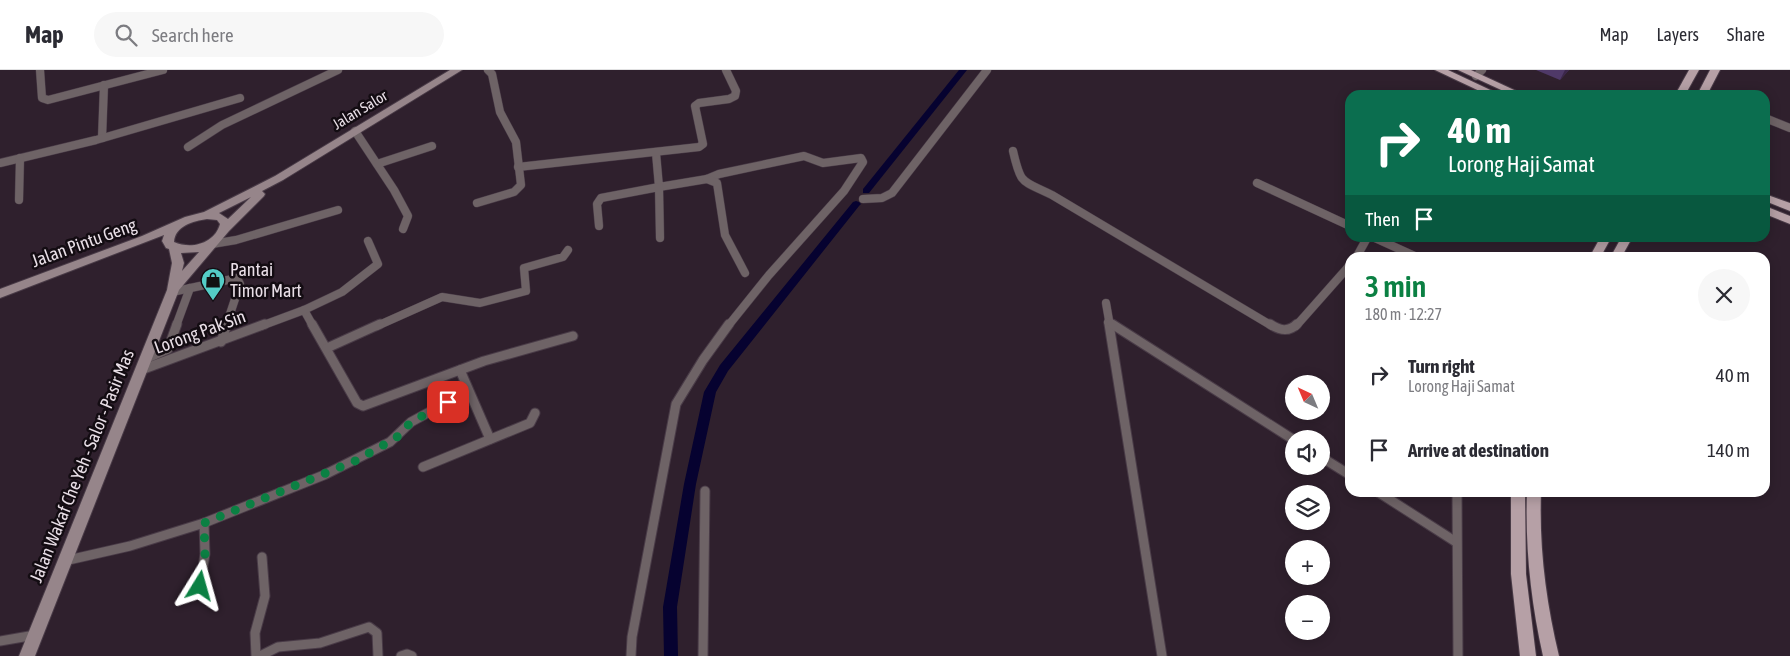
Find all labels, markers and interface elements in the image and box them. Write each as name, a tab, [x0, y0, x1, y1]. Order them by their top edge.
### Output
search box	[94, 12, 444, 57]
text: Map	[25, 21, 64, 48]
icon: search	[112, 21, 140, 49]
text: Search here	[152, 24, 234, 46]
text: Map	[1599, 24, 1628, 45]
text: Layers	[1656, 24, 1699, 45]
text: Share	[1727, 24, 1765, 45]
street label: Jalan Salor	[329, 86, 391, 132]
icon: right	[1365, 110, 1430, 175]
text: 40 m	[1448, 110, 1511, 150]
text: Lorong Haji Samat	[1448, 151, 1595, 177]
icon: arrive	[1410, 205, 1438, 233]
text: Then	[1365, 208, 1400, 230]
street label: Jalan Pintu Geng	[28, 214, 139, 271]
place label: Pantai Timor Mart	[230, 259, 302, 301]
shop icon: Pantai Timor Mart	[200, 267, 226, 301]
text: 3 min	[1365, 269, 1426, 303]
button: close	[1698, 269, 1750, 321]
street label: Lorong Pak Sin	[151, 305, 248, 358]
text: 180 m · 12:27	[1365, 305, 1442, 323]
street label: Jalan Wakaf Che Yeh - Salor - Pasir Mas	[25, 346, 138, 585]
text: Turn right	[1408, 355, 1475, 377]
icon: right	[1365, 361, 1393, 389]
text: 40 m	[1716, 364, 1750, 386]
north arrow	[1285, 375, 1330, 420]
map controls	[1285, 375, 1330, 640]
text: Lorong Haji Samat	[1408, 377, 1515, 395]
pin	[427, 381, 469, 423]
icon: arrive	[434, 388, 462, 416]
button: sound	[1285, 430, 1330, 475]
icon: arrive	[1365, 436, 1393, 464]
text: Arrive at destination	[1408, 439, 1549, 461]
text: 140 m	[1707, 439, 1750, 461]
button: layers	[1285, 485, 1330, 530]
button: +	[1285, 540, 1330, 585]
position arrow	[173, 559, 225, 611]
button: −	[1285, 595, 1330, 640]

